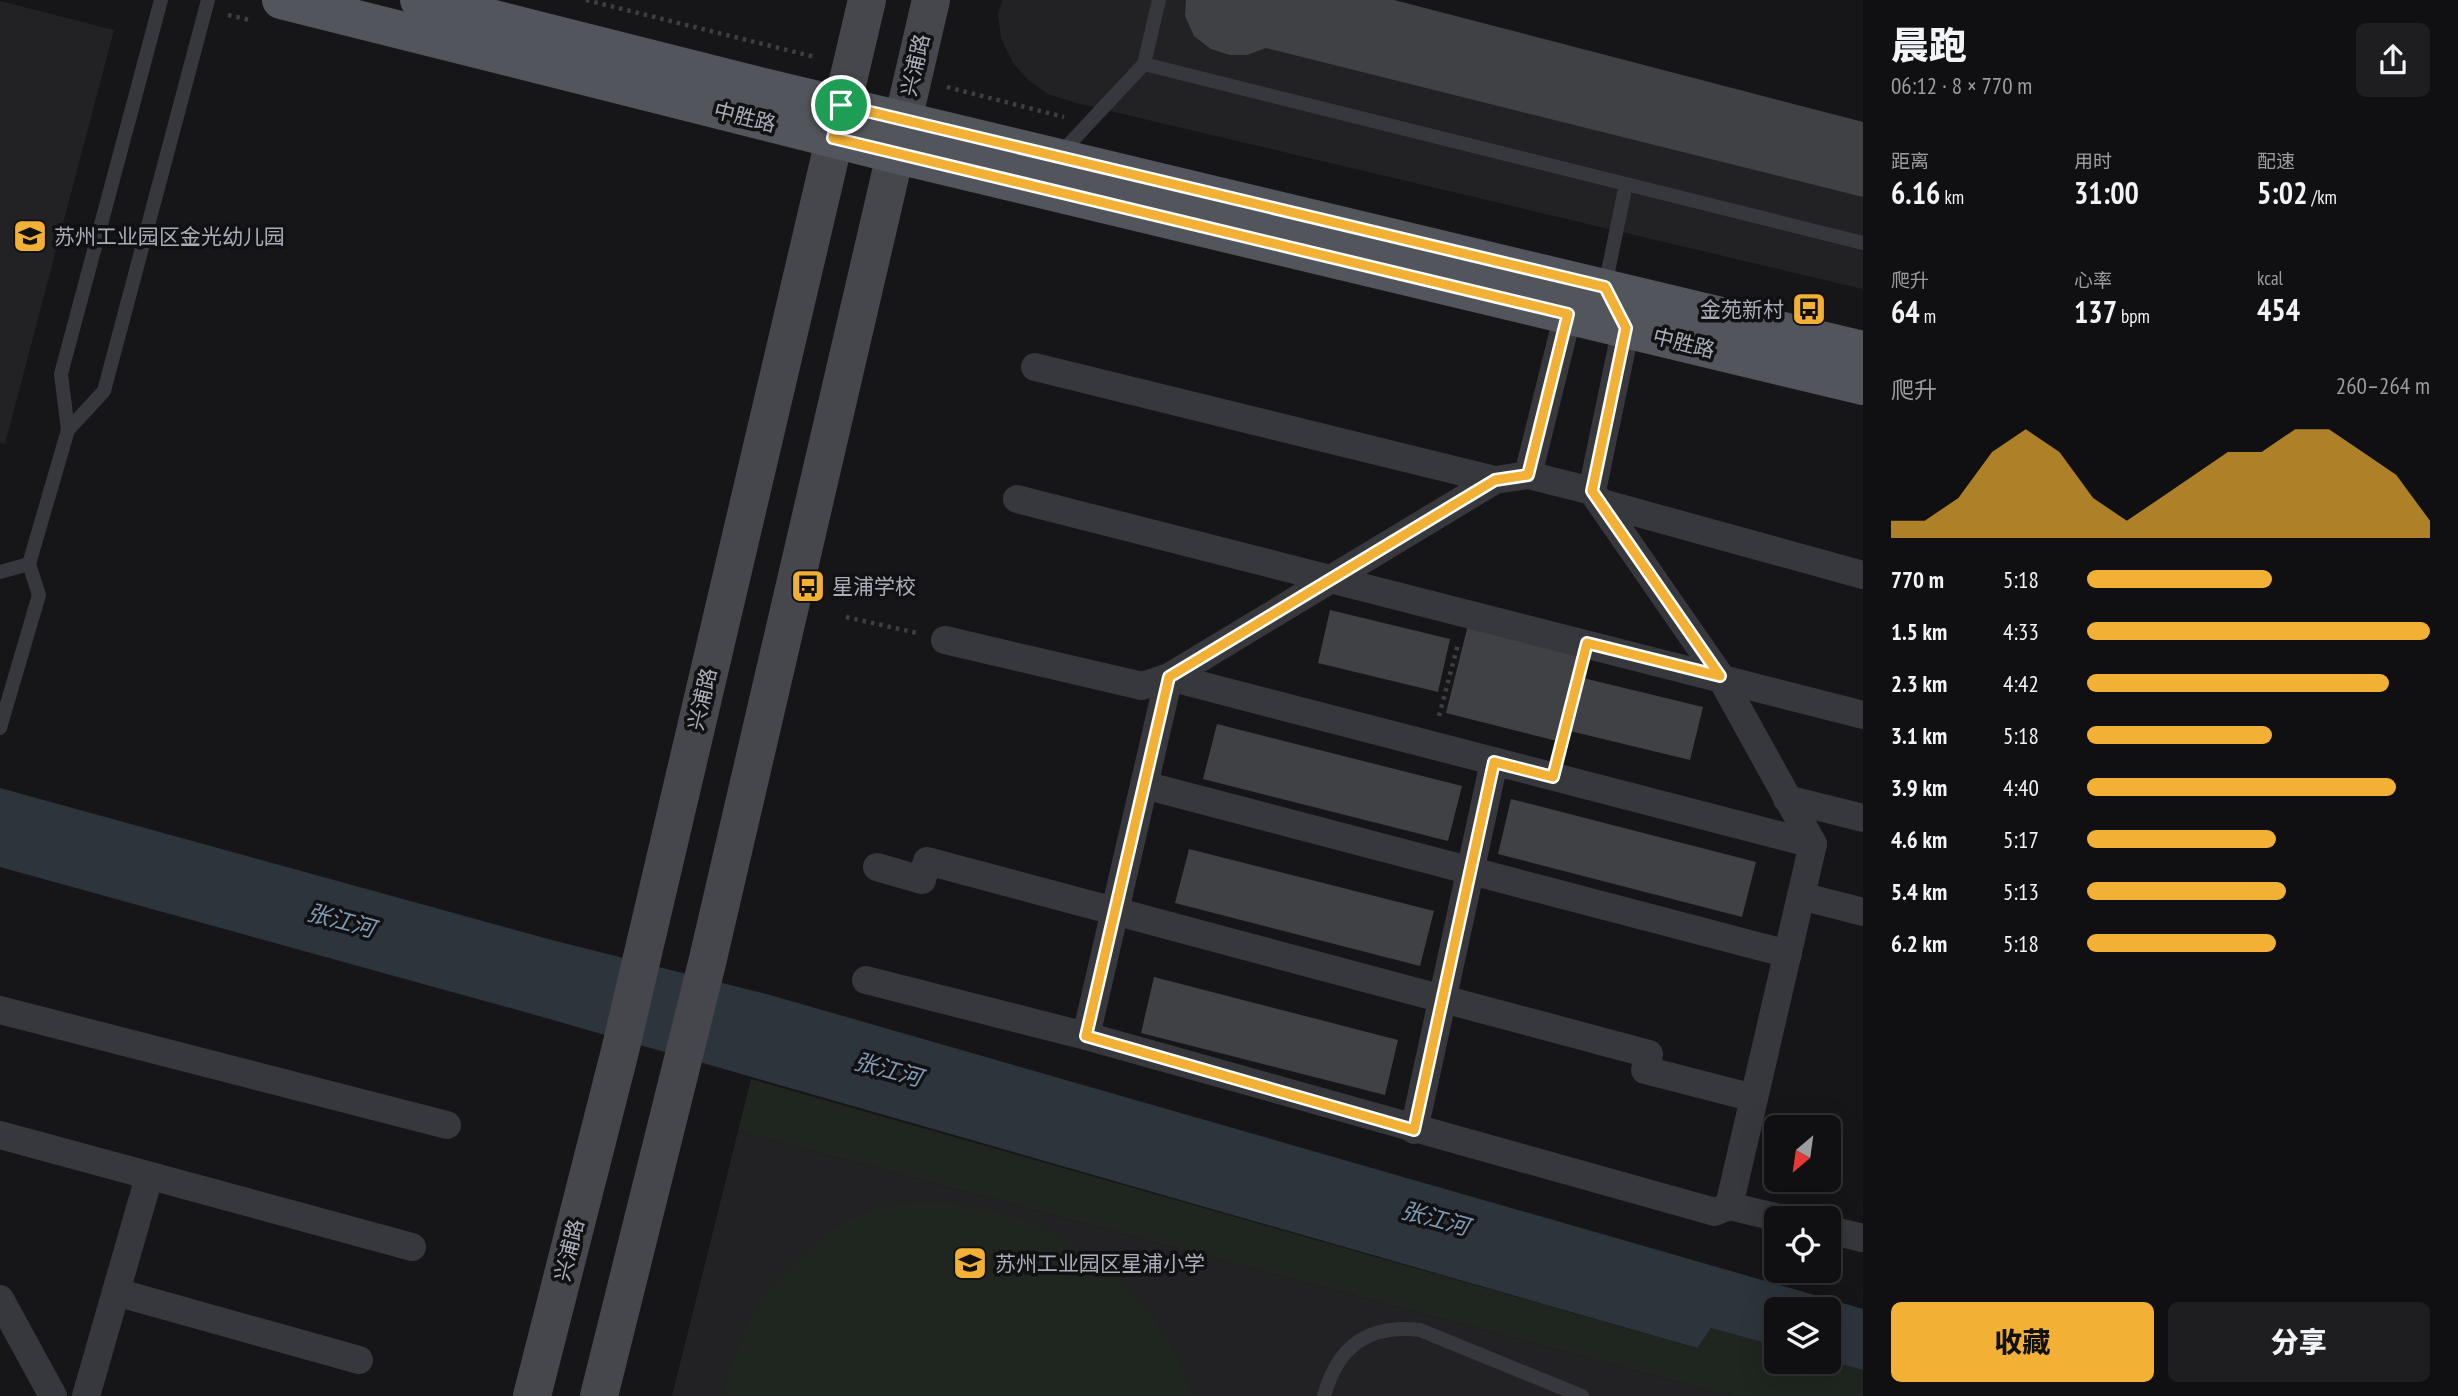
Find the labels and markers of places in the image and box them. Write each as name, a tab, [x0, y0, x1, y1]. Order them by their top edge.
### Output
pin	[811, 75, 871, 135]
school or university icon: 苏州工业园区金光幼儿园	[11, 217, 49, 255]
place label: 苏州工业园区金光幼儿园	[54, 223, 285, 250]
bus stop icon: 金苑新村	[1790, 290, 1828, 328]
place label: 金苑新村	[1700, 296, 1784, 323]
bus stop icon: 星浦学校	[789, 567, 827, 605]
place label: 星浦学校	[832, 573, 916, 600]
school or university icon: 苏州工业园区星浦小学	[951, 1244, 989, 1282]
place label: 苏州工业园区星浦小学	[995, 1250, 1205, 1277]

